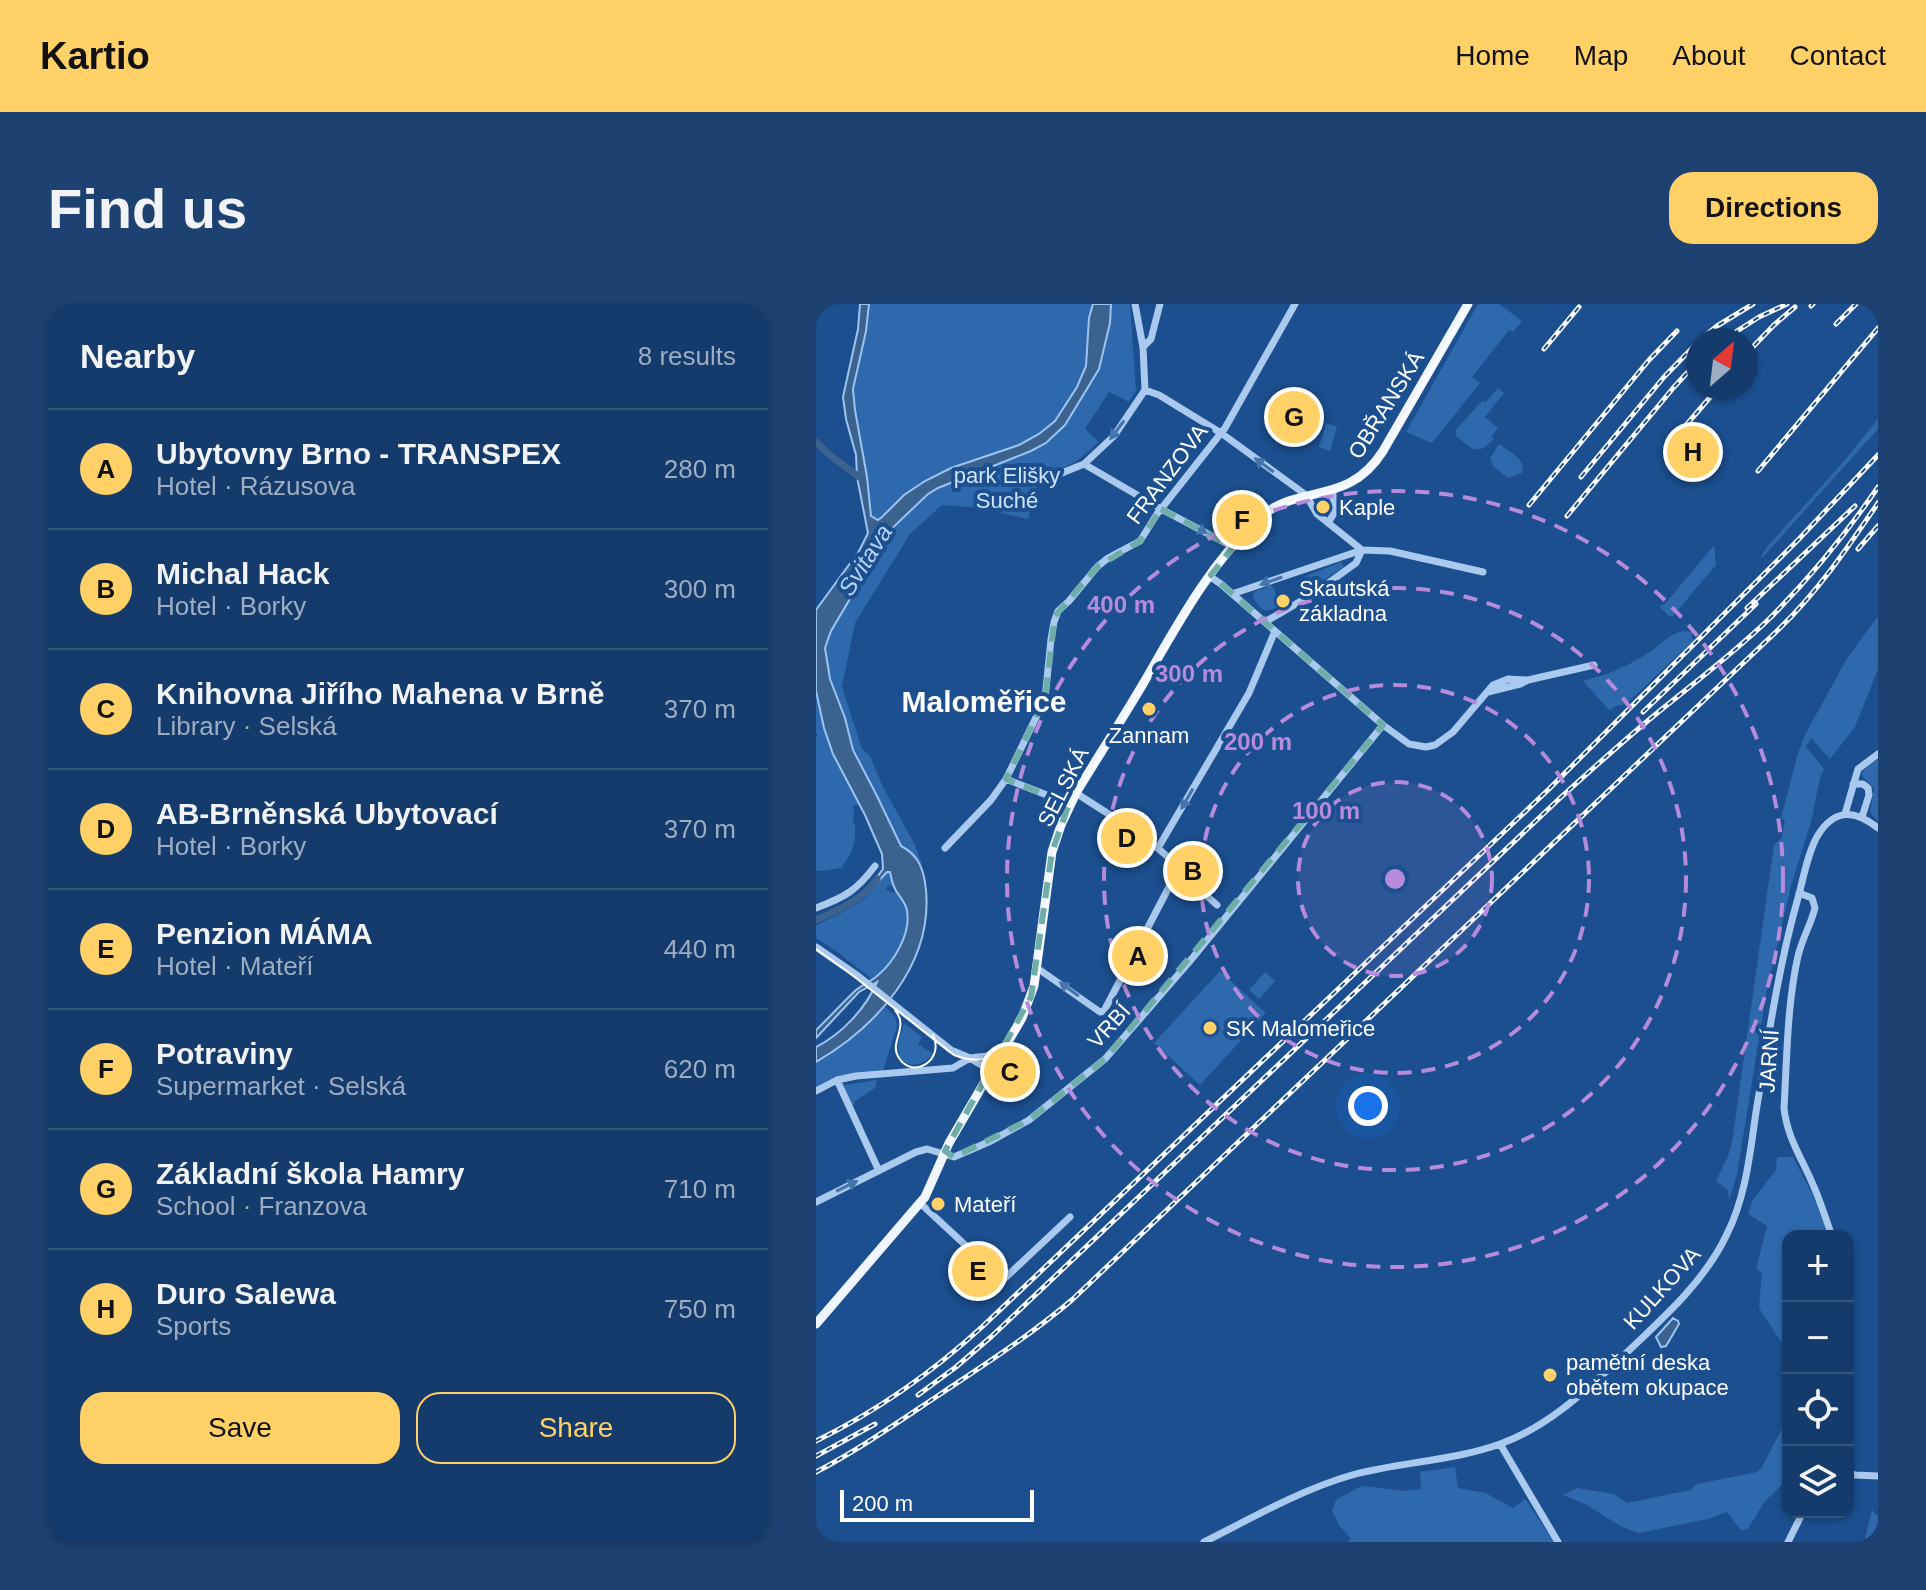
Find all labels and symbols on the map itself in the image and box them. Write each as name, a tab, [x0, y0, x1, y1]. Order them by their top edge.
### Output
north arrow	[1686, 328, 1758, 400]
street label: OBŘANSKÁ	[1343, 346, 1429, 463]
pin: G	[1268, 387, 1320, 447]
one-way arrow	[1110, 419, 1126, 440]
street label: FRANZOVA	[1121, 419, 1213, 529]
pin: H	[1667, 422, 1719, 482]
one-way arrow	[1253, 457, 1275, 473]
park label: park Elišky Suché	[954, 463, 1060, 513]
pin: F	[1216, 490, 1268, 550]
place label: Kaple	[1339, 495, 1395, 520]
marker: Kaple	[1314, 498, 1332, 516]
water label: Svitava	[833, 519, 897, 601]
one-way arrow	[1186, 522, 1209, 535]
one-way arrow	[1258, 575, 1282, 588]
place label: Skautská základna	[1299, 576, 1390, 626]
text: 400 m	[1087, 591, 1155, 618]
marker: Skautská základna	[1274, 592, 1292, 610]
text: 300 m	[1155, 660, 1223, 687]
district label: Maloměřice	[901, 685, 1067, 718]
marker: Zannam	[1140, 700, 1158, 718]
place label: Zannam	[1109, 723, 1189, 748]
text: 200 m	[1224, 728, 1292, 755]
street label: SELSKÁ	[1032, 743, 1094, 831]
one-way arrow	[1180, 788, 1194, 810]
text: 100 m	[1292, 797, 1360, 824]
pin: D	[1101, 808, 1153, 868]
pin: B	[1167, 841, 1219, 901]
centre of rings	[1381, 865, 1409, 893]
pin: A	[1112, 926, 1164, 986]
one-way arrow	[1058, 982, 1079, 998]
street label: VRBÍ	[1083, 998, 1136, 1053]
place label: SK Malomeřice	[1226, 1016, 1375, 1041]
marker: SK Malomeřice	[1201, 1019, 1219, 1037]
street label: JARNÍ	[1754, 1028, 1784, 1094]
pin: C	[984, 1042, 1036, 1102]
your location	[1348, 1086, 1388, 1126]
one-way arrow	[836, 1179, 859, 1193]
place label: Mateří	[954, 1192, 1016, 1217]
marker: Mateří	[929, 1195, 947, 1213]
pin: E	[952, 1241, 1004, 1301]
street label: KULKOVA	[1618, 1241, 1706, 1334]
place label: pamětní deska obětem okupace	[1566, 1350, 1729, 1400]
marker: pamětní deska obětem okupace	[1541, 1366, 1559, 1384]
scale bar	[840, 1486, 1034, 1522]

